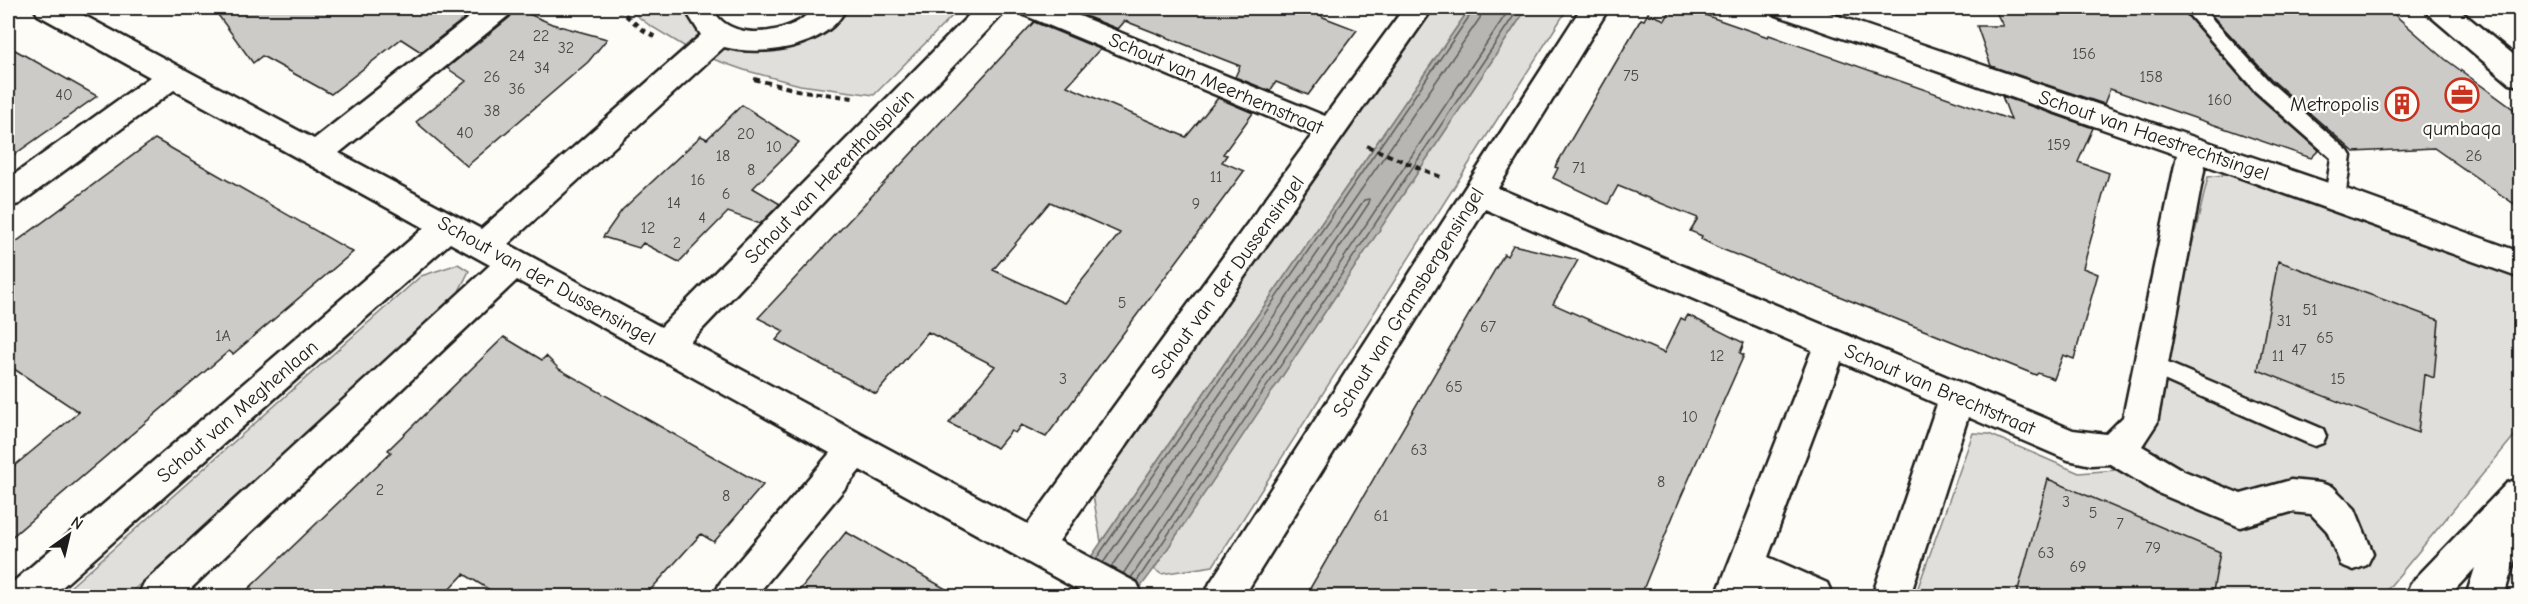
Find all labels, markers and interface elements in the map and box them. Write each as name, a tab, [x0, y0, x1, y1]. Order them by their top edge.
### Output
house number: 22	[533, 27, 549, 45]
street label: Schout van Meerhemstraat	[1105, 28, 1328, 140]
house number: 32	[558, 39, 574, 57]
house number: 156	[2072, 45, 2096, 63]
house number: 24	[509, 47, 525, 65]
house number: 34	[534, 59, 550, 77]
house number: 75	[1623, 67, 1639, 85]
house number: 26	[483, 68, 501, 86]
house number: 158	[2139, 68, 2163, 86]
office icon: qumbaqa	[2444, 77, 2480, 113]
house number: 36	[509, 80, 525, 98]
street label: Schout van Herenthalsplein	[740, 84, 919, 268]
street label: Schout van Haestrechtsingel	[2036, 85, 2272, 186]
house number: 40	[55, 86, 73, 104]
building icon: Metropolis	[2384, 86, 2420, 122]
house number: 160	[2208, 91, 2232, 109]
place label: Metropolis	[2290, 93, 2379, 116]
house number: 38	[484, 102, 500, 120]
place label: qumbaqa	[2423, 117, 2501, 140]
house number: 40	[456, 124, 474, 142]
house number: 20	[737, 125, 755, 143]
house number: 159	[2047, 136, 2071, 154]
house number: 10	[766, 138, 782, 156]
house number: 18	[716, 147, 730, 165]
house number: 26	[2465, 147, 2483, 165]
house number: 71	[1572, 159, 1586, 177]
house number: 8	[747, 161, 755, 179]
house number: 11	[1210, 168, 1222, 186]
house number: 16	[690, 171, 706, 189]
street label: Schout van der Dussensingel	[1146, 171, 1309, 383]
street label: Schout van Gramsbergensingel	[1328, 183, 1489, 421]
house number: 6	[722, 185, 730, 203]
house number: 14	[667, 194, 681, 212]
house number: 9	[1192, 195, 1200, 213]
house number: 4	[698, 209, 706, 227]
street label: Schout van der Dussensingel	[434, 211, 660, 350]
house number: 12	[641, 219, 655, 237]
house number: 2	[673, 234, 681, 252]
house number: 5	[1118, 294, 1126, 312]
house number: 51	[2302, 301, 2318, 319]
house number: 31	[2277, 312, 2291, 330]
house number: 67	[1480, 318, 1497, 336]
house number: 1A	[215, 327, 231, 345]
house number: 65	[2316, 329, 2334, 347]
street label: Schout van Meghenlaan	[152, 335, 323, 488]
street label: Schout van Brechtstraat	[1841, 339, 2040, 441]
house number: 47	[2291, 341, 2307, 359]
house number: 12	[1710, 347, 1724, 365]
house number: 11	[2272, 347, 2284, 365]
house number: 3	[1059, 370, 1067, 388]
house number: 15	[2330, 370, 2346, 388]
house number: 65	[1445, 378, 1463, 396]
house number: 10	[1682, 408, 1698, 426]
house number: 63	[1411, 441, 1427, 459]
house number: 8	[1657, 473, 1665, 491]
house number: 2	[376, 481, 384, 499]
house number: 8	[722, 487, 730, 505]
house number: 3	[2062, 493, 2070, 511]
house number: 5	[2089, 504, 2097, 522]
north arrow	[39, 505, 99, 565]
house number: 61	[1373, 507, 1389, 525]
text: N	[67, 513, 86, 534]
house number: 7	[2116, 515, 2124, 533]
house number: 79	[2145, 539, 2161, 557]
house number: 63	[2038, 544, 2054, 562]
house number: 69	[2069, 558, 2087, 576]

